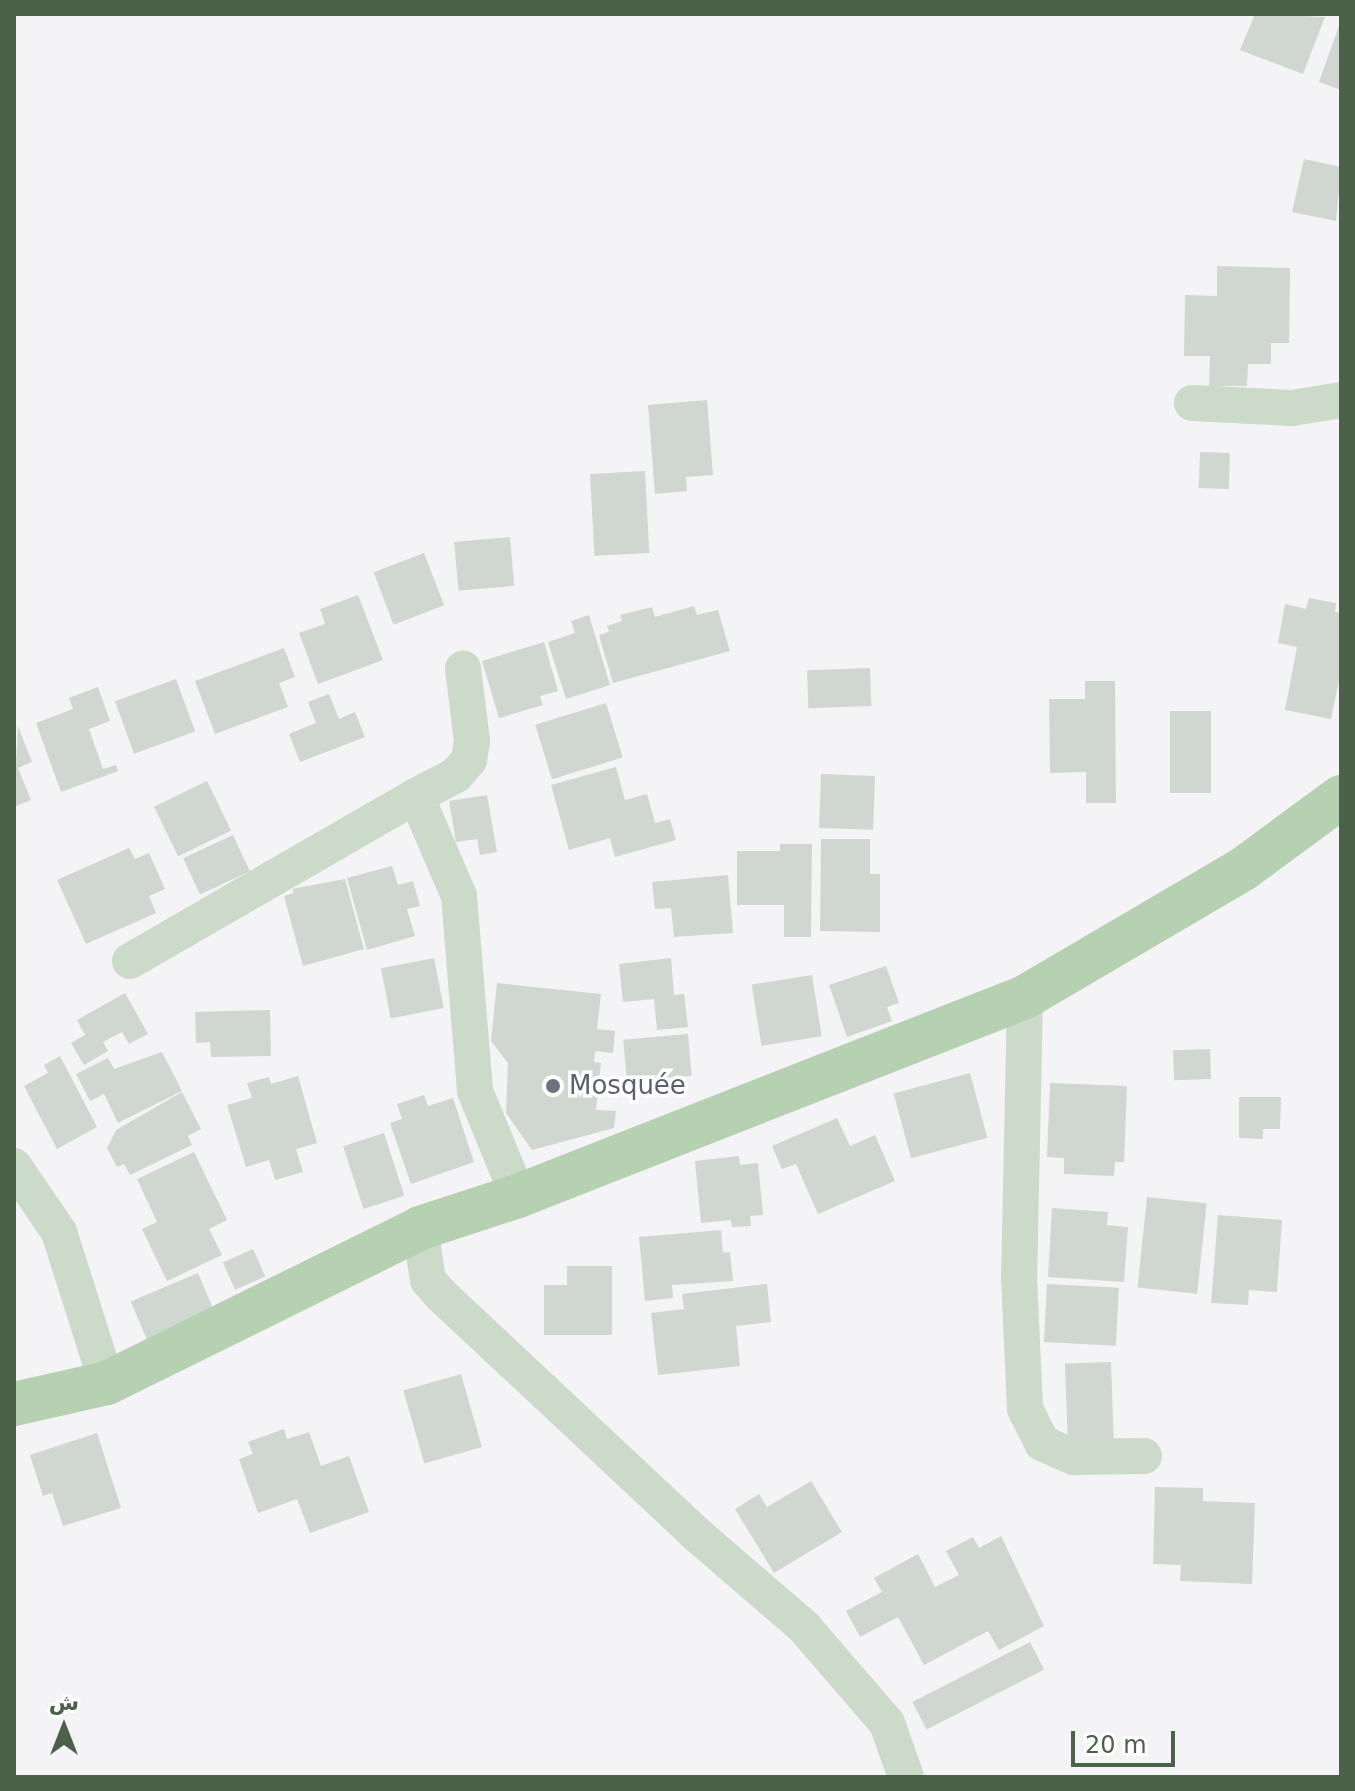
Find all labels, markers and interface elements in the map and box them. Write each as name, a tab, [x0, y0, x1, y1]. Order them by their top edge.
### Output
place label: Mosquée	[569, 1070, 686, 1102]
marker: Mosquée	[544, 1077, 562, 1095]
north arrow	[24, 1687, 104, 1767]
text: ش	[49, 1690, 79, 1715]
scale bar	[1075, 1715, 1179, 1765]
text: 20 m	[1085, 1731, 1147, 1759]

